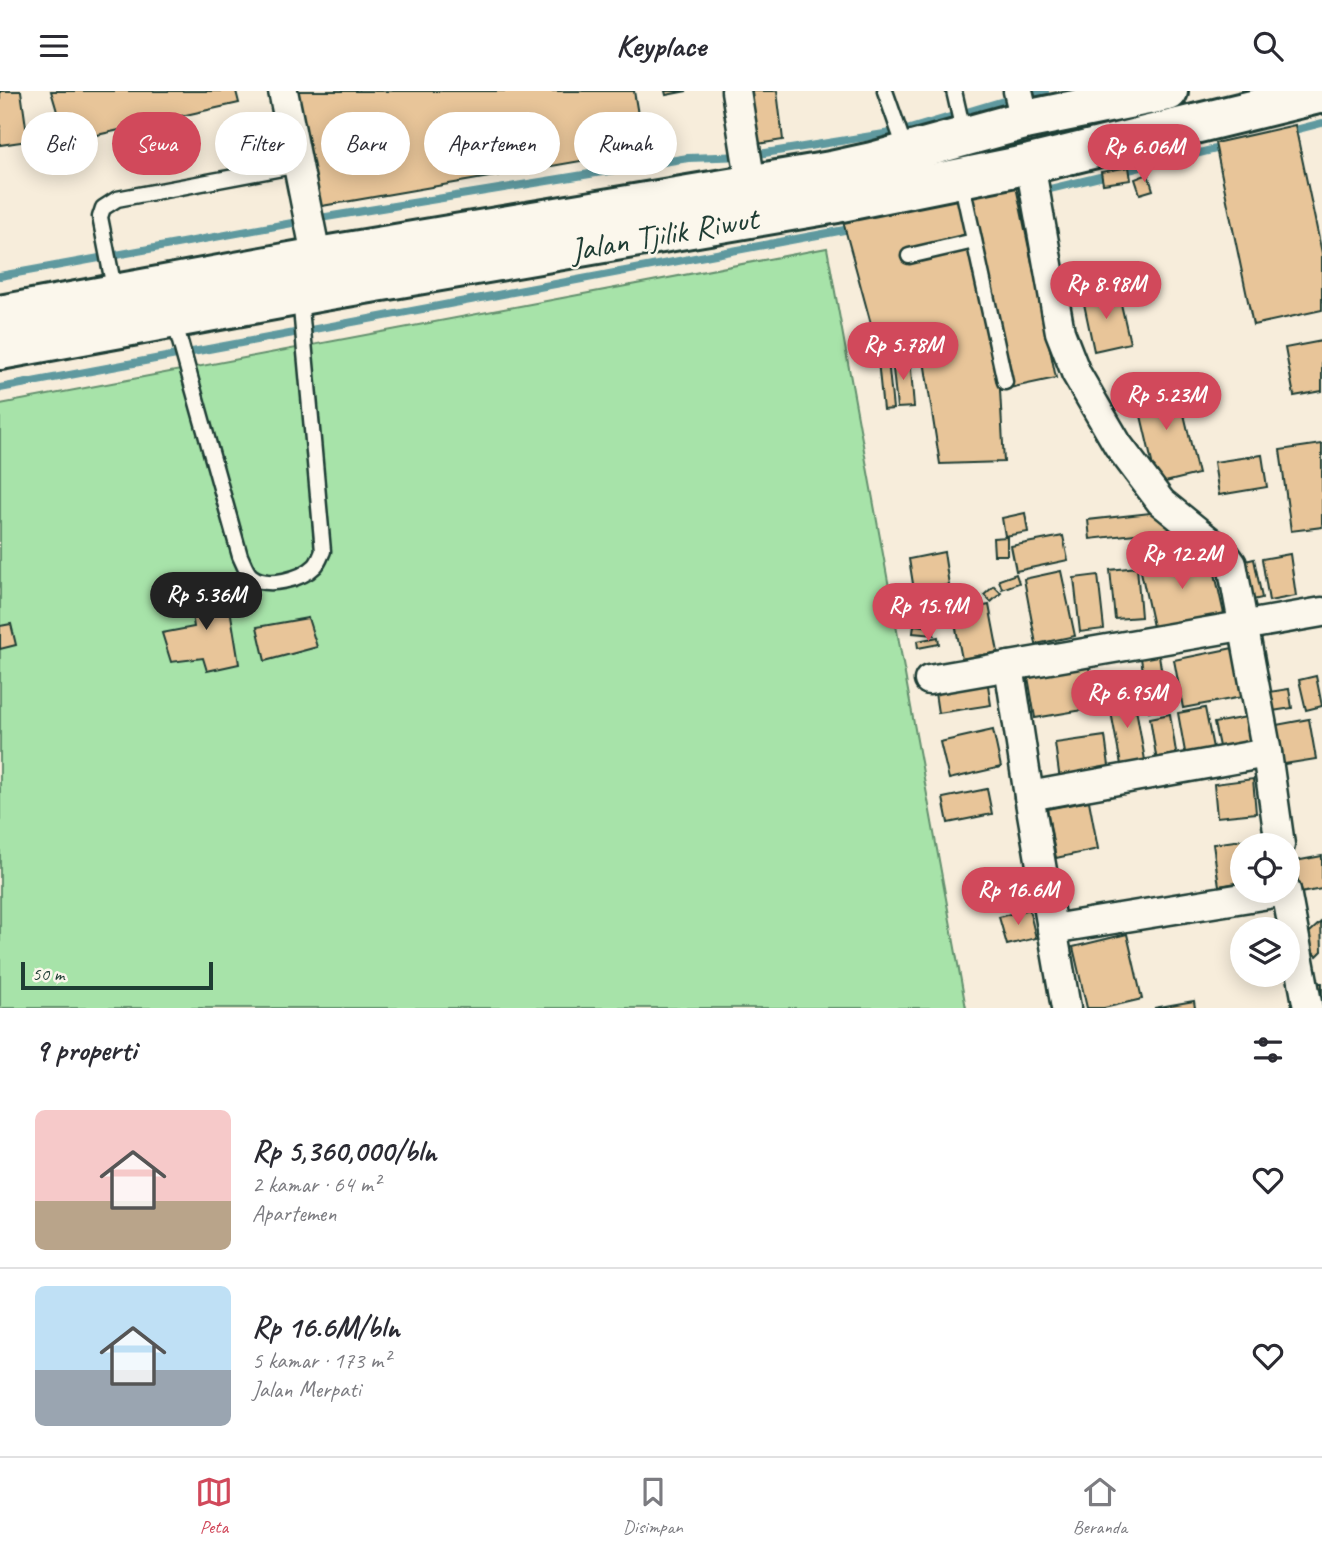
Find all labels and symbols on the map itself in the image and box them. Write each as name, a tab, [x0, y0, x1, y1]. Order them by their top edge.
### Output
pin: Rp 6.06M	[1072, 125, 1216, 184]
street label: Jalan Tjilik Riwut	[565, 196, 764, 272]
pin: Rp 8.98M	[1034, 261, 1178, 321]
pin: Rp 5.78M	[831, 323, 975, 382]
pin: Rp 5.23M	[1094, 373, 1238, 432]
pin: Rp 12.2M	[1110, 531, 1254, 591]
pin: Rp 5.36M	[134, 573, 278, 632]
pin: Rp 15.9M	[856, 583, 1000, 643]
pin: Rp 6.95M	[1055, 671, 1199, 730]
pin: Rp 16.6M	[946, 867, 1090, 927]
scale bar	[21, 959, 214, 991]

